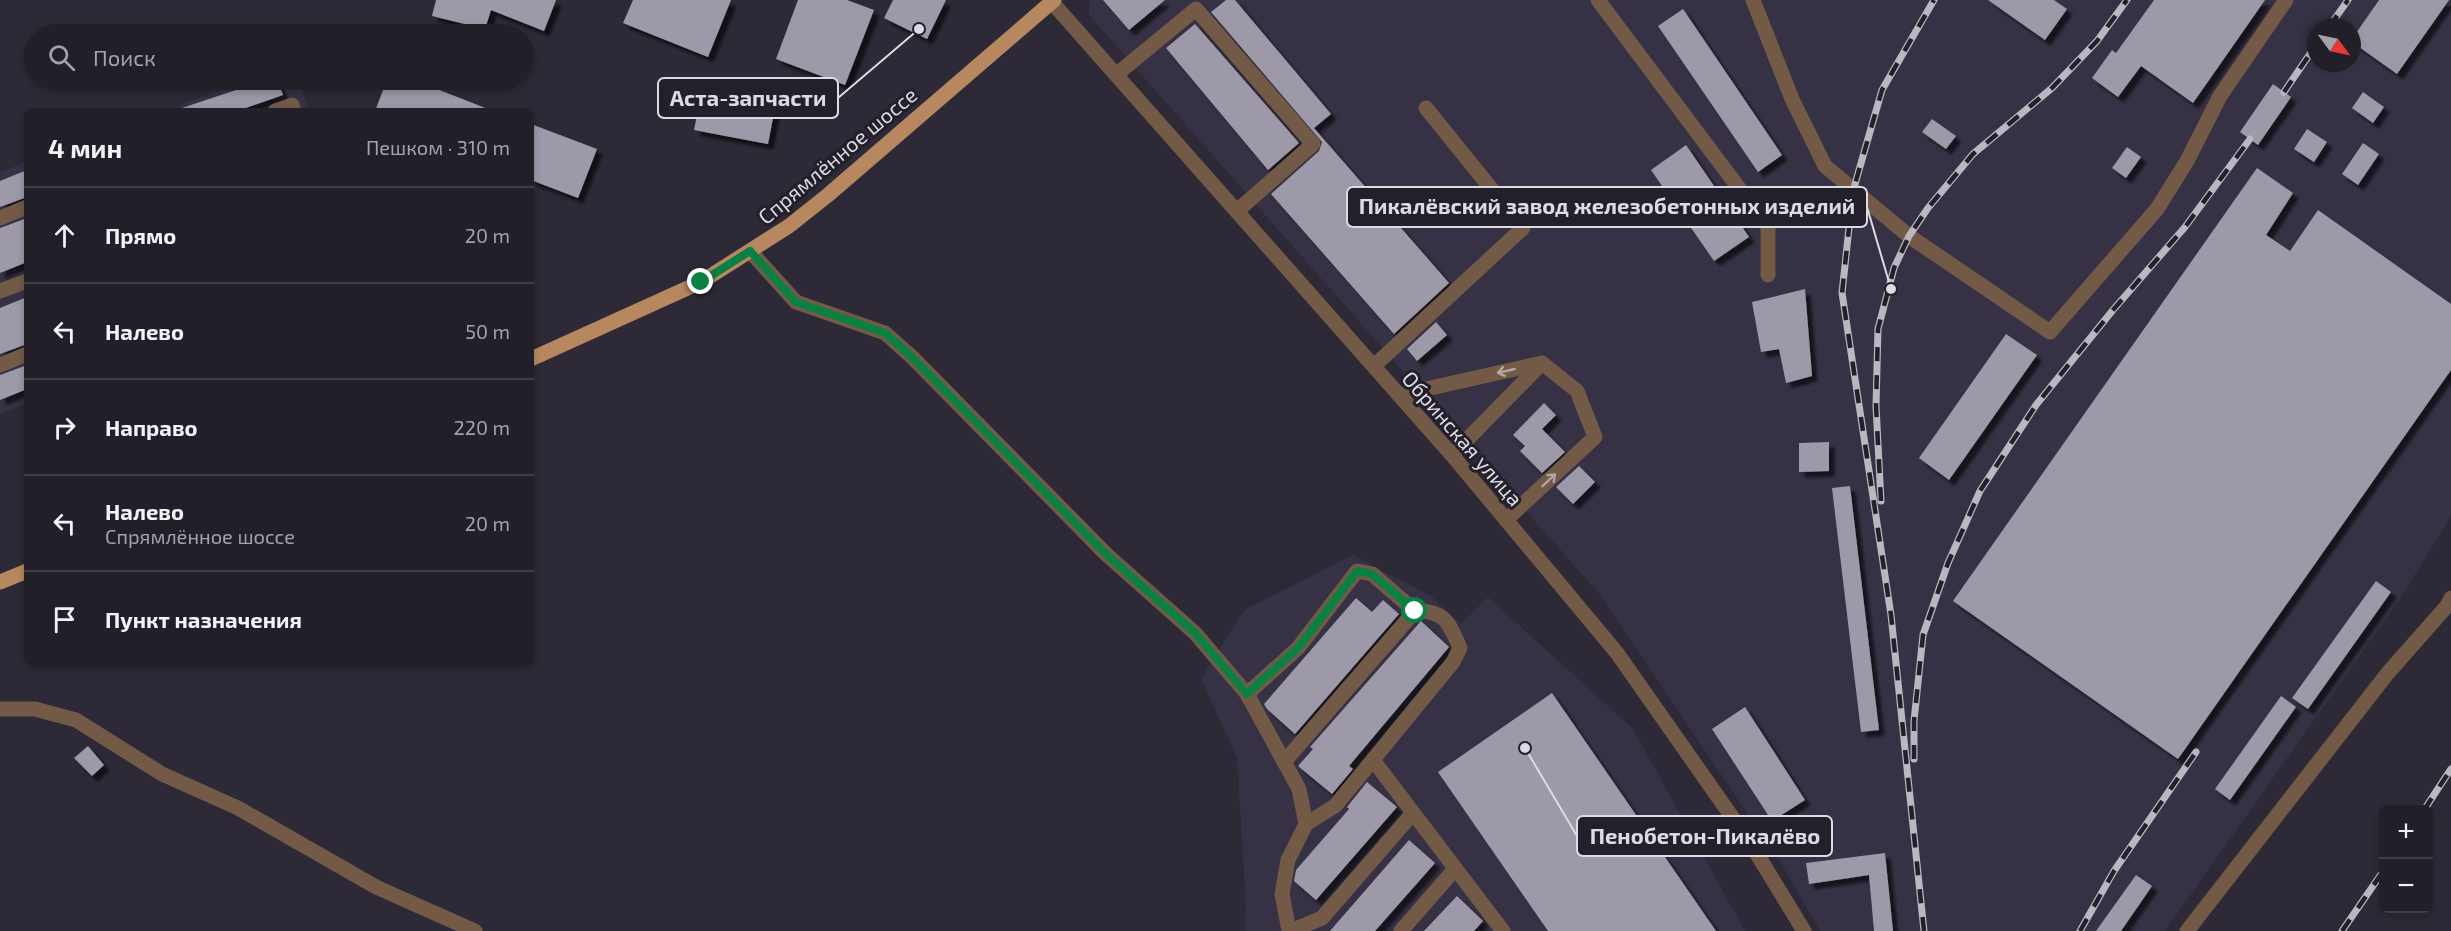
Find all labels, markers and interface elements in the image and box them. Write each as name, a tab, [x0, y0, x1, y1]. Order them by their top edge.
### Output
north arrow	[2307, 18, 2361, 72]
search box	[24, 24, 534, 90]
icon: search	[45, 41, 78, 74]
text: Поиск	[93, 44, 156, 70]
callout: Аста-запчасти	[658, 78, 838, 118]
street label: Спрямлённое шоссе	[753, 81, 921, 229]
text: Аста-запчасти	[670, 84, 826, 110]
text: 4 мин	[48, 132, 122, 163]
text: Пешком · 310 m	[366, 135, 510, 159]
callout: Пикалёвский завод железобетонных изделий	[1347, 187, 1867, 227]
text: Пикалёвский завод железобетонных изделий	[1359, 192, 1855, 218]
icon: ahead	[48, 219, 81, 252]
text: Прямо	[105, 222, 176, 248]
text: 20 m	[465, 223, 510, 247]
route end	[687, 268, 713, 294]
icon: left	[48, 315, 81, 348]
text: Налево	[105, 318, 184, 344]
text: 50 m	[465, 319, 510, 343]
street label: Обринская улица	[1397, 365, 1528, 511]
one-way arrow	[1497, 365, 1516, 377]
icon: right	[48, 411, 81, 444]
text: Направо	[105, 414, 198, 440]
text: 220 m	[453, 415, 510, 439]
one-way arrow	[1541, 473, 1556, 487]
text: Налево	[105, 498, 184, 524]
icon: left	[48, 507, 81, 540]
text: 20 m	[465, 511, 510, 535]
text: Спрямлённое шоссе	[105, 524, 295, 548]
route start	[1401, 597, 1427, 623]
icon: arrive	[48, 603, 81, 636]
text: Пункт назначения	[105, 606, 302, 632]
map controls	[2379, 805, 2433, 913]
button: +	[2379, 805, 2433, 859]
callout: Пенобетон-Пикалёво	[1577, 816, 1832, 856]
text: Пенобетон-Пикалёво	[1590, 822, 1820, 848]
button: −	[2379, 859, 2433, 913]

